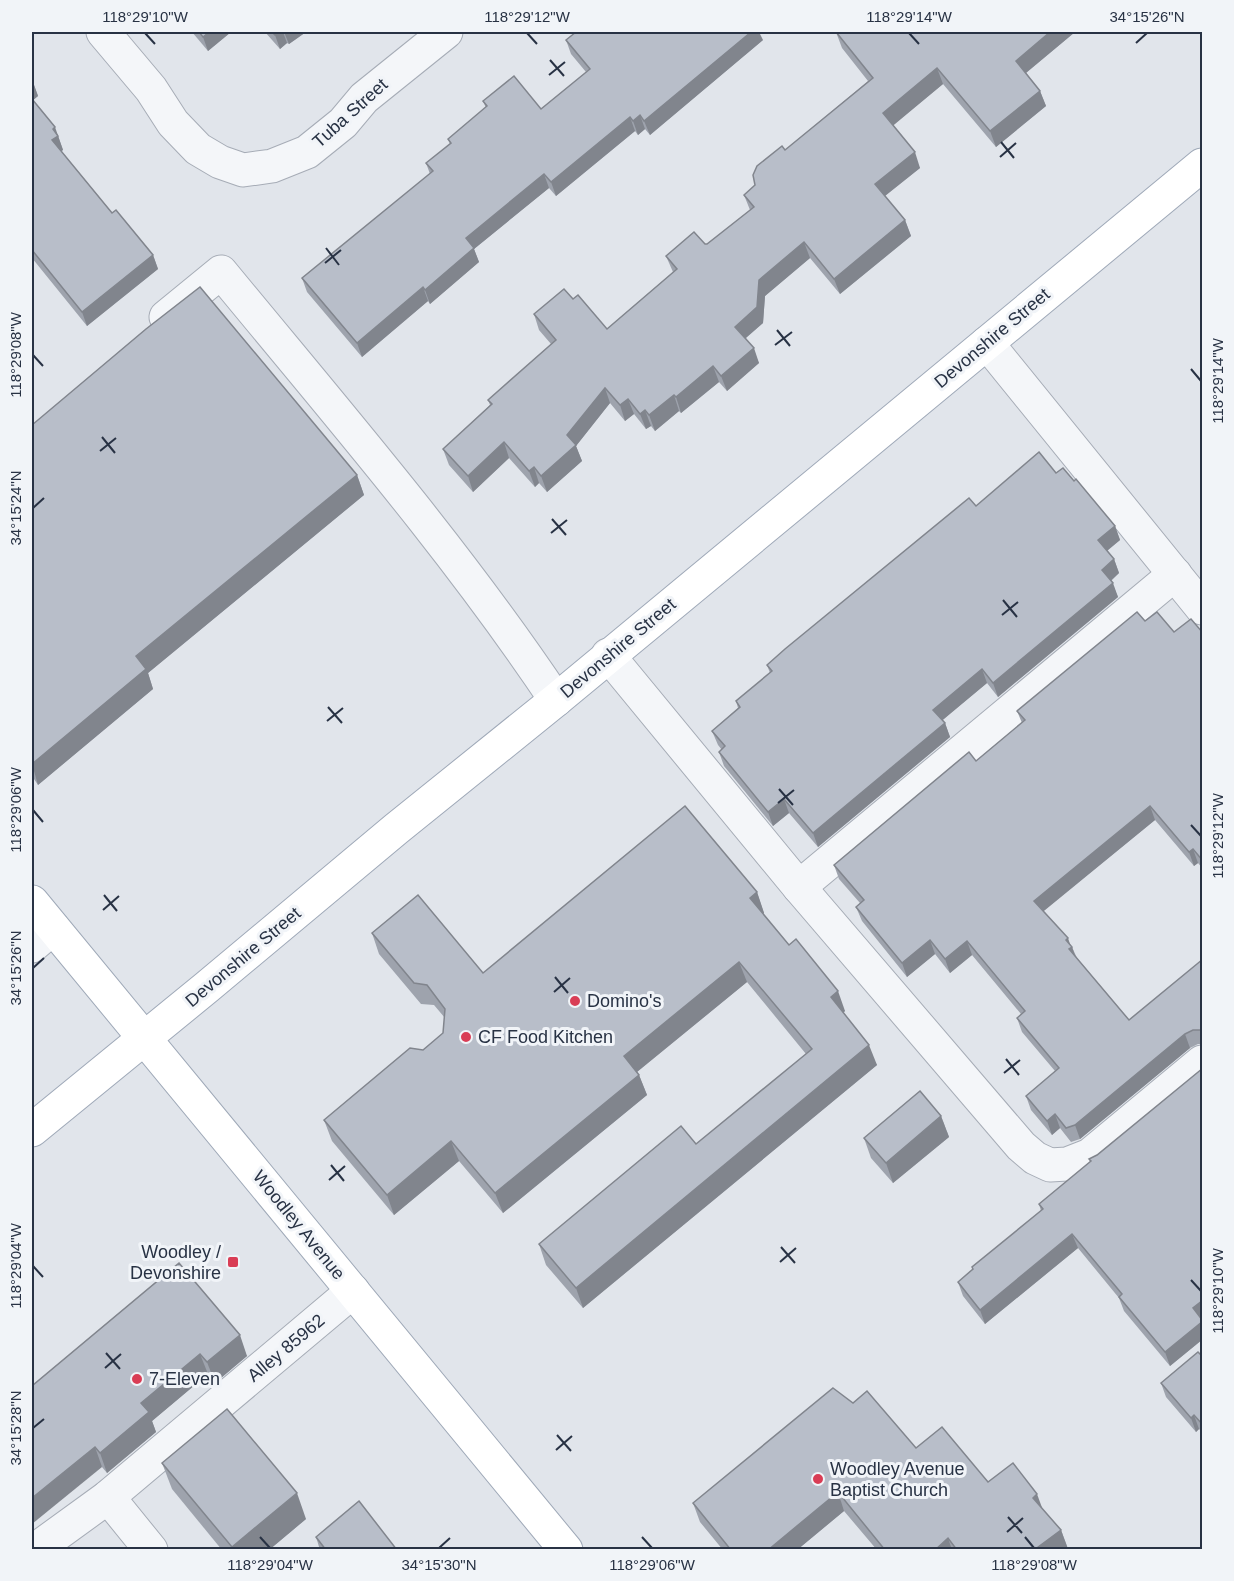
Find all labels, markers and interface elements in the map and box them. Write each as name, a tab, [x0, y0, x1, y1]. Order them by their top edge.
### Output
text: 118°29'10"W	[102, 8, 189, 25]
text: 118°29'12"W	[484, 8, 571, 25]
text: 118°29'14"W	[866, 8, 953, 25]
text: 34°15'26"N	[1109, 8, 1185, 25]
street label: Tuba Street	[309, 74, 391, 152]
street label: Devonshire Street	[930, 284, 1054, 392]
text: 118°29'08"W	[7, 311, 24, 398]
text: 118°29'14"W	[1209, 337, 1226, 424]
text: 34°15'24"N	[7, 470, 24, 546]
street label: Devonshire Street	[556, 594, 680, 702]
text: 118°29'06"W	[7, 766, 24, 853]
text: 118°29'12"W	[1209, 792, 1226, 879]
street label: Devonshire Street	[181, 903, 305, 1011]
text: 34°15'26"N	[7, 930, 24, 1006]
place label: Domino's	[587, 991, 661, 1011]
marker: Domino's	[568, 994, 582, 1008]
place label: CF Food Kitchen	[478, 1027, 613, 1047]
marker: CF Food Kitchen	[459, 1030, 473, 1044]
street label: Woodley Avenue	[249, 1166, 349, 1284]
text: 118°29'04"W	[7, 1222, 24, 1309]
place label: Woodley / Devonshire	[130, 1242, 221, 1283]
text: 118°29'10"W	[1209, 1247, 1226, 1334]
marker: Woodley / Devonshire	[226, 1255, 240, 1269]
street label: Alley 85962	[244, 1310, 328, 1386]
place label: 7-Eleven	[149, 1369, 220, 1389]
marker: 7-Eleven	[130, 1372, 144, 1386]
text: 34°15'28"N	[7, 1390, 24, 1466]
place label: Woodley Avenue Baptist Church	[830, 1459, 964, 1500]
marker: Woodley Avenue Baptist Church	[811, 1472, 825, 1486]
text: 118°29'04"W	[227, 1556, 314, 1573]
text: 34°15'30"N	[401, 1556, 477, 1573]
text: 118°29'06"W	[609, 1556, 696, 1573]
text: 118°29'08"W	[991, 1556, 1078, 1573]

